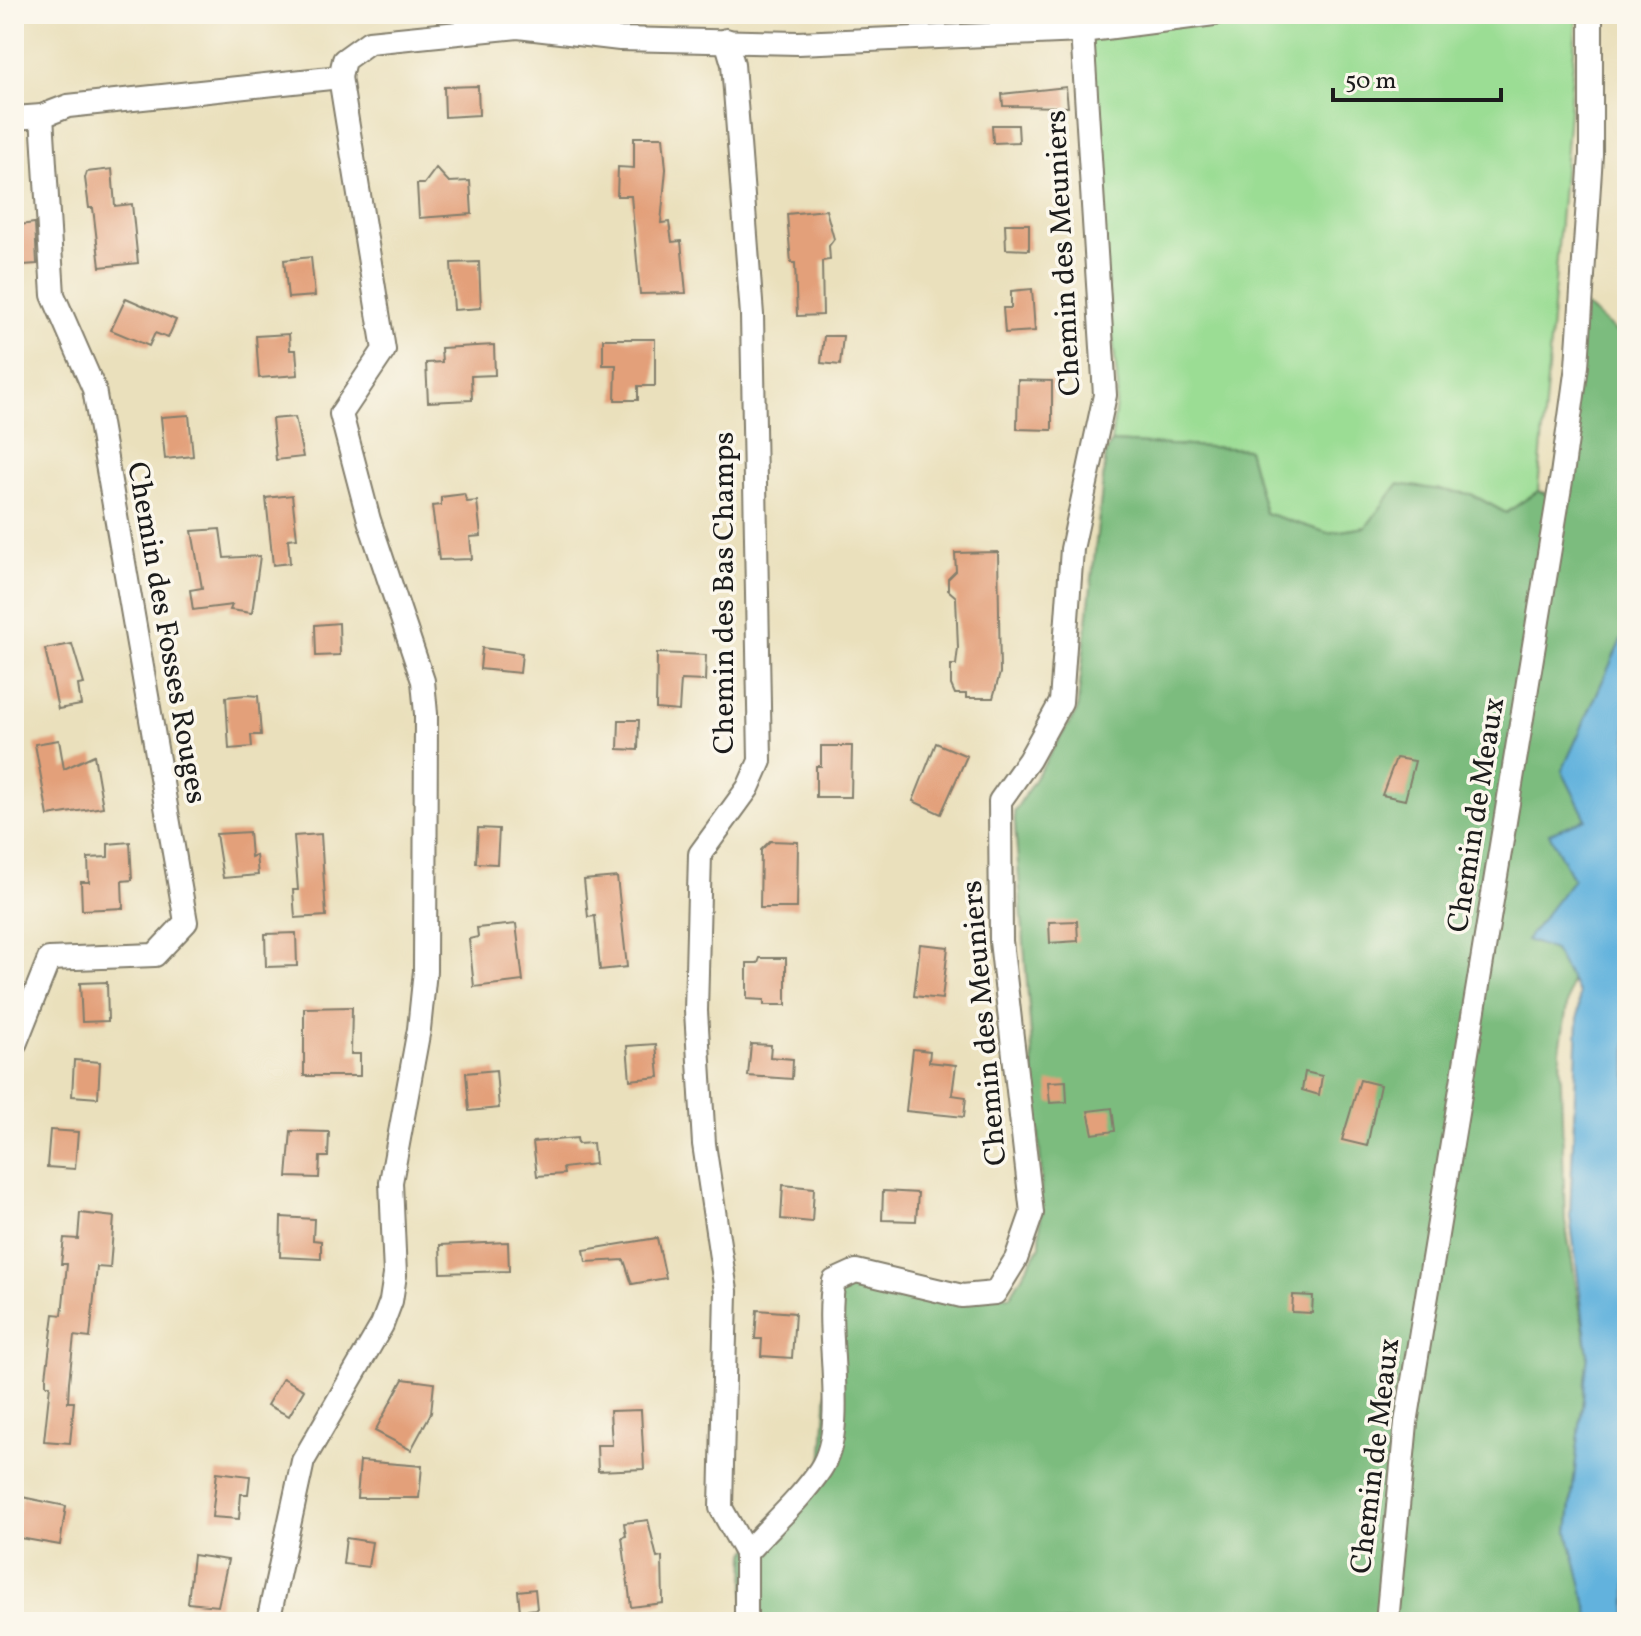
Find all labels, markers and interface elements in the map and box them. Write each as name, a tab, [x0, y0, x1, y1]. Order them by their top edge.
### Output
scale bar	[1333, 52, 1501, 102]
text: 50 m	[1345, 65, 1397, 99]
street label: Chemin des Meuniers	[1036, 109, 1092, 397]
street label: Chemin des Bas Champs	[704, 432, 746, 754]
street label: Chemin des Fosses Rouges	[115, 459, 217, 807]
street label: Chemin de Meaux	[1438, 694, 1516, 936]
street label: Chemin des Meuniers	[952, 879, 1018, 1167]
street label: Chemin de Meaux	[1341, 1336, 1411, 1576]

